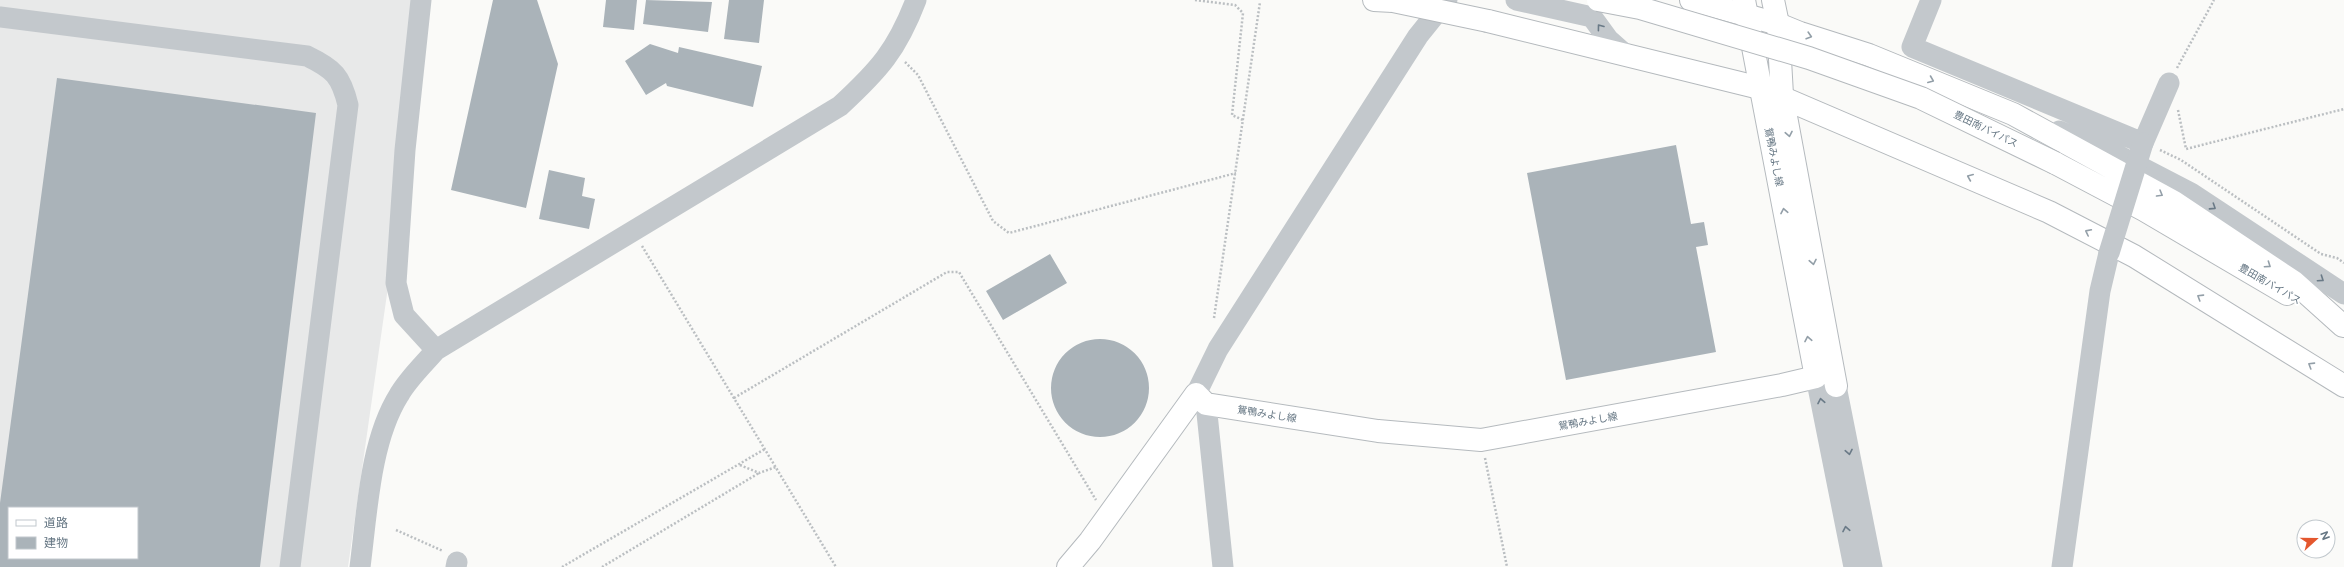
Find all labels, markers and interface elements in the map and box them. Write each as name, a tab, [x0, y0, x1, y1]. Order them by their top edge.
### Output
one-way arrow	[1598, 25, 1605, 32]
one-way arrow	[1805, 31, 1812, 40]
one-way arrow	[1927, 75, 1934, 83]
street label: 豊田南バイパス	[1952, 108, 2020, 150]
street label: 鴛鴨みよし線	[1762, 126, 1786, 188]
one-way arrow	[1784, 131, 1792, 137]
one-way arrow	[1966, 174, 1973, 182]
one-way arrow	[2156, 189, 2163, 196]
one-way arrow	[2209, 202, 2216, 209]
one-way arrow	[1780, 208, 1789, 214]
one-way arrow	[2085, 229, 2092, 237]
one-way arrow	[1808, 258, 1816, 265]
one-way arrow	[2264, 260, 2271, 267]
street label: 豊田南バイパス	[2237, 261, 2303, 307]
one-way arrow	[2317, 274, 2324, 281]
one-way arrow	[2197, 294, 2204, 301]
one-way arrow	[1805, 336, 1813, 342]
one-way arrow	[2308, 362, 2315, 370]
one-way arrow	[1817, 398, 1825, 404]
street label: 鴛鴨みよし線	[1236, 403, 1298, 425]
street label: 鴛鴨みよし線	[1557, 409, 1619, 433]
one-way arrow	[1844, 448, 1852, 455]
legend	[8, 507, 138, 559]
text: 道路	[44, 516, 68, 530]
north arrow	[2296, 519, 2336, 559]
one-way arrow	[1843, 526, 1851, 532]
text: N	[2317, 529, 2332, 542]
text: 建物	[44, 536, 68, 550]

